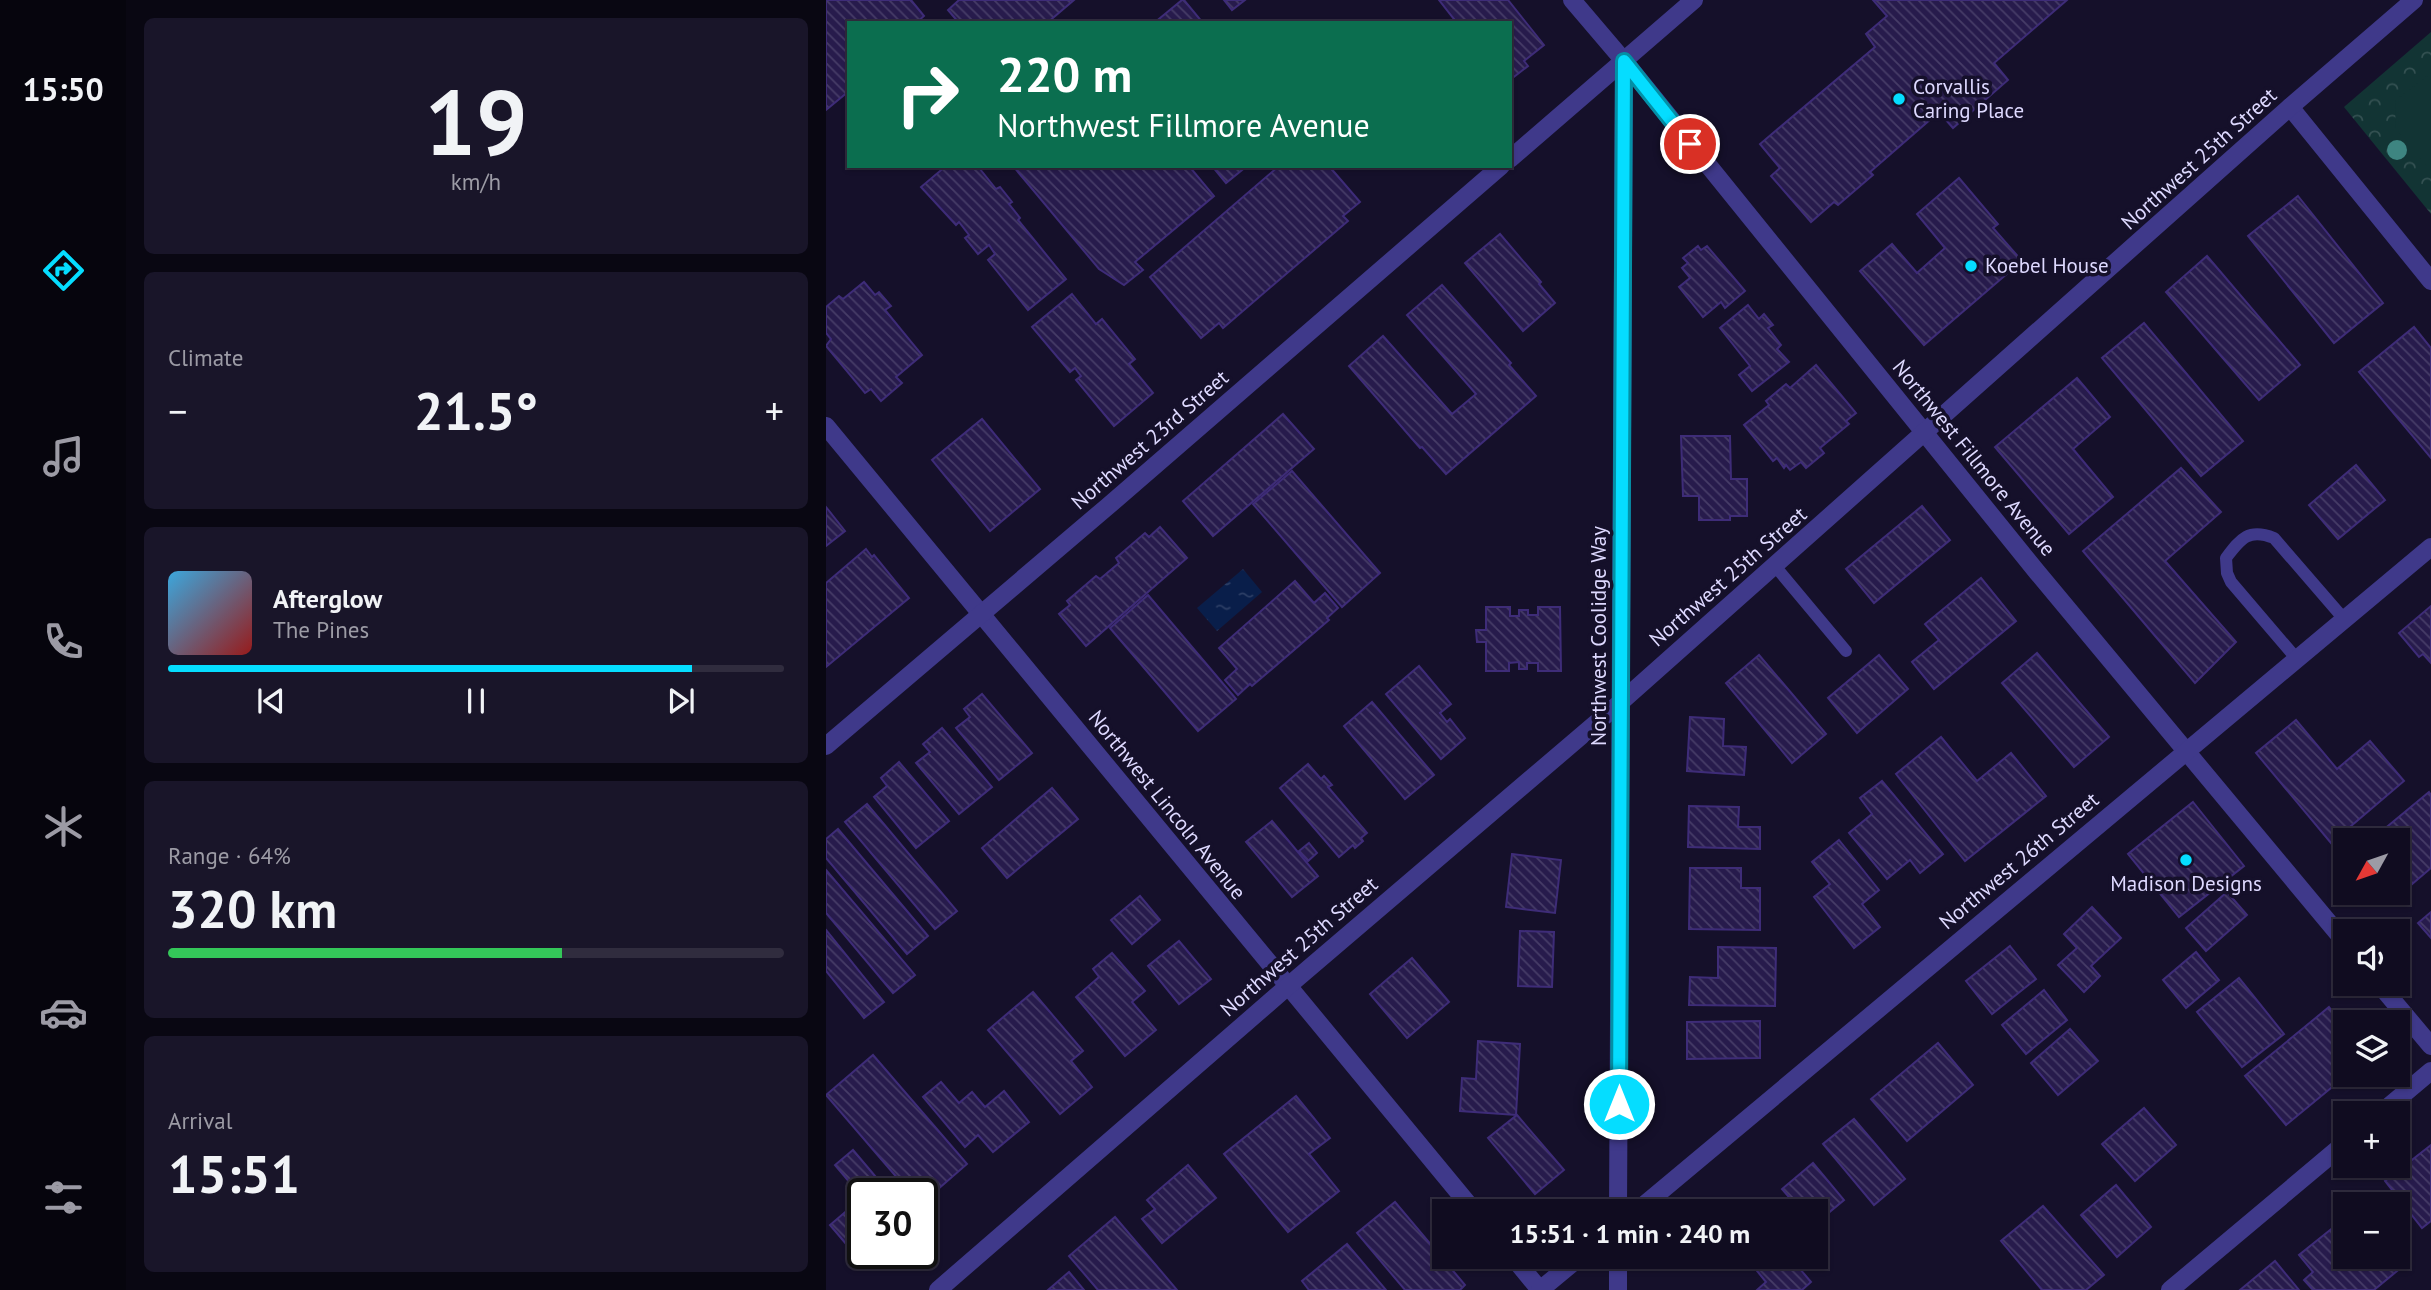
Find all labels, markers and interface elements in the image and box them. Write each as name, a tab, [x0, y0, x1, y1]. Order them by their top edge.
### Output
text: 220 m	[997, 42, 1132, 106]
icon: right	[882, 49, 973, 140]
text: 19	[424, 62, 528, 180]
text: 15:50	[22, 68, 104, 110]
place label: Corvallis Caring Place	[1913, 73, 2024, 124]
street label: Northwest 25th Street	[2115, 82, 2282, 236]
marker: Corvallis Caring Place	[1891, 91, 1907, 107]
text: Northwest Fillmore Avenue	[997, 104, 1370, 146]
pin	[1660, 114, 1720, 174]
icon: arrive	[1671, 125, 1709, 163]
text: km/h	[451, 167, 501, 196]
icon: directions	[39, 246, 88, 295]
place label: Koebel House	[1985, 252, 2109, 279]
marker: Koebel House	[1963, 258, 1979, 274]
text: Climate	[168, 343, 243, 372]
street label: Northwest Fillmore Avenue	[1887, 354, 2062, 561]
street label: Northwest 23rd Street	[1065, 364, 1234, 515]
text: 21.5°	[414, 377, 538, 444]
text: −	[168, 386, 187, 435]
text: +	[765, 386, 784, 435]
icon: music	[39, 432, 88, 481]
street label: Northwest 25th Street	[1643, 501, 1812, 652]
street label: Northwest Coolidge Way	[1585, 526, 1612, 746]
text: Afterglow	[273, 582, 382, 615]
text: The Pines	[273, 615, 369, 644]
icon: phone	[39, 617, 88, 666]
icon: previous	[252, 682, 290, 720]
icon: pause	[457, 682, 495, 720]
icon: next	[662, 682, 700, 720]
street label: Northwest Lincoln Avenue	[1083, 705, 1252, 905]
street label: Northwest 26th Street	[1933, 786, 2104, 935]
icon: climate	[39, 802, 88, 851]
north arrow	[2333, 828, 2410, 905]
map controls	[2333, 828, 2410, 1269]
text: Range · 64%	[168, 841, 291, 870]
marker: Madison Designs	[2178, 852, 2194, 868]
place label: Madison Designs	[2110, 870, 2262, 897]
street label: Northwest 25th Street	[1214, 871, 1383, 1022]
text: 320 km	[168, 875, 337, 942]
button: sound	[2333, 919, 2410, 996]
icon: car	[39, 988, 88, 1037]
button: layers	[2333, 1010, 2410, 1087]
position arrow	[1582, 1067, 1656, 1141]
button: +	[2333, 1101, 2410, 1178]
text: Arrival	[168, 1106, 232, 1135]
text: 15:51	[168, 1140, 300, 1207]
icon: filters	[39, 1173, 88, 1222]
speed limit sign: 30	[847, 1178, 938, 1269]
button: −	[2333, 1192, 2410, 1269]
text: 15:51 · 1 min · 240 m	[1510, 1217, 1750, 1250]

